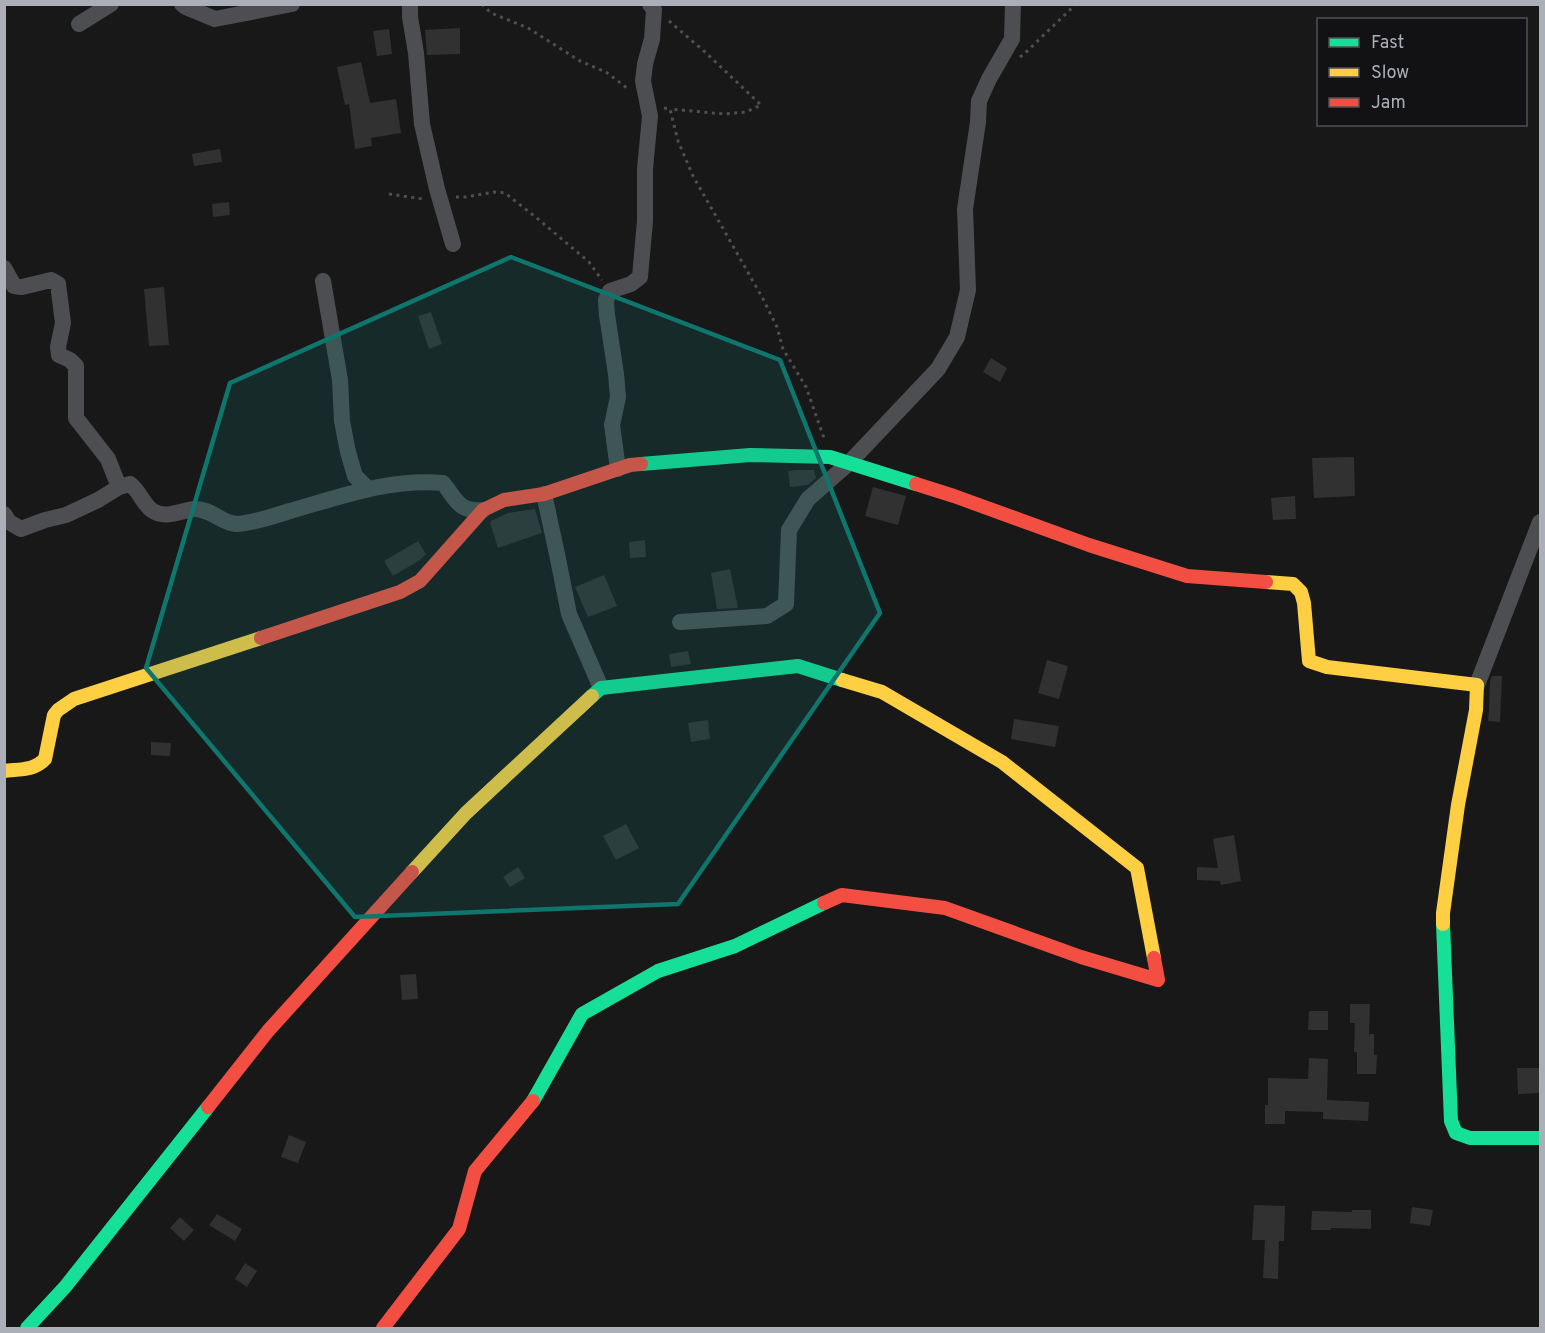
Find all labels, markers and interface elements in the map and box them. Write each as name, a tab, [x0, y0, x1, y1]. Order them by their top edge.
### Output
legend	[1317, 18, 1527, 126]
text: Fast	[1371, 32, 1404, 55]
text: Slow	[1371, 62, 1409, 85]
text: Jam	[1371, 92, 1406, 115]

